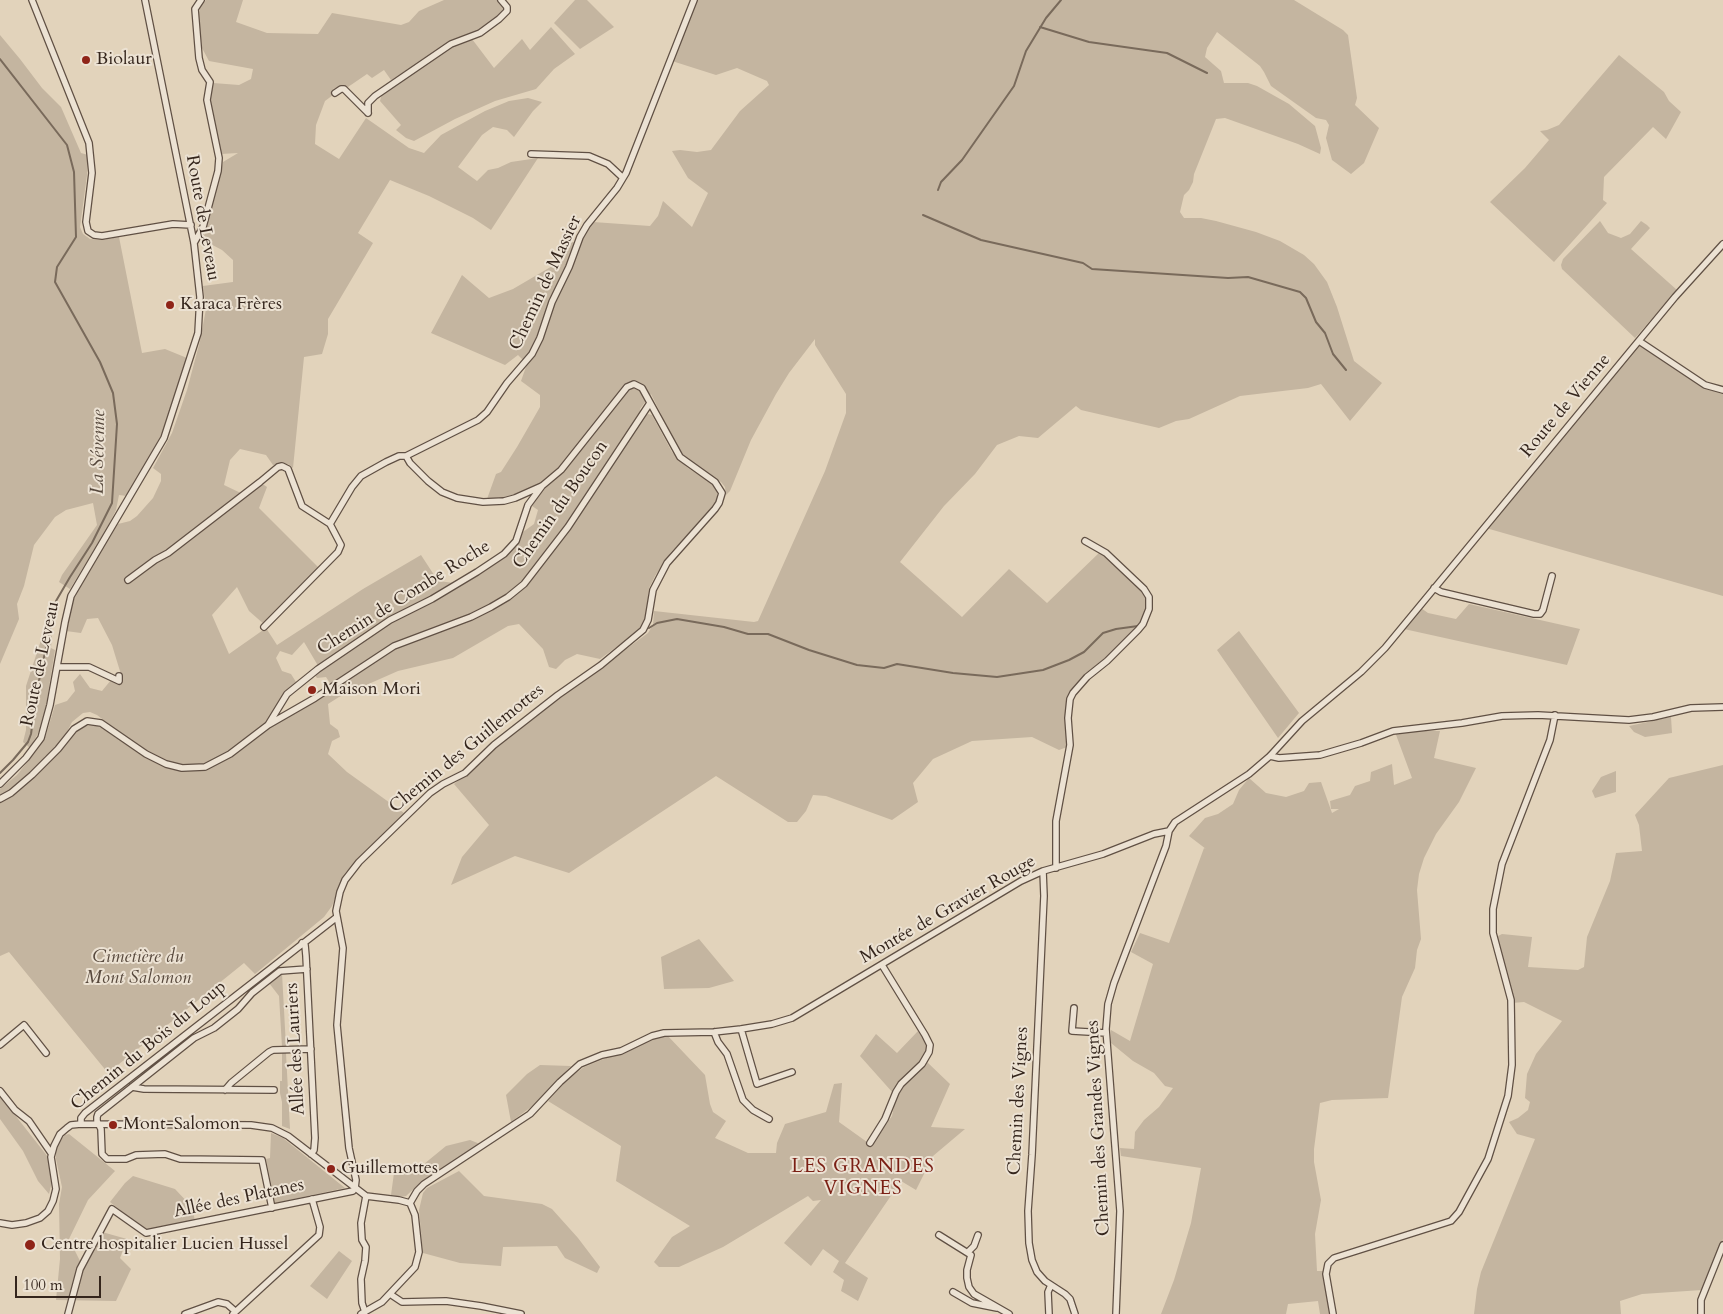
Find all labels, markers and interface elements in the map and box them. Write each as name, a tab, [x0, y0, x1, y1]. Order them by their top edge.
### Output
place label: Biolaur	[96, 49, 152, 71]
marker: Biolaur	[80, 54, 92, 66]
street label: Route de Leveau	[180, 153, 224, 283]
street label: Chemin de Massier	[505, 212, 587, 354]
place label: Karaca Frères	[180, 294, 282, 316]
marker: Karaca Frères	[164, 299, 176, 311]
street label: Route de Vienne	[1516, 350, 1616, 462]
water label: La Sévenne	[87, 409, 111, 495]
street label: Chemin du Boucon	[509, 437, 613, 573]
street label: Chemin de Combe Roche	[314, 536, 494, 660]
street label: Route de Leveau	[17, 599, 65, 729]
place label: Maison Mori	[322, 679, 421, 701]
street label: Chemin des Guillemottes	[385, 680, 549, 818]
marker: Maison Mori	[306, 684, 318, 696]
street label: Montée de Gravier Rouge	[856, 851, 1040, 969]
park label: Cimetière du Mont Salomon	[85, 947, 191, 990]
street label: Chemin du Bois du Loup	[67, 977, 231, 1115]
street label: Allée des Lauriers	[282, 982, 310, 1116]
street label: Chemin des Grandes Vignes	[1083, 1020, 1115, 1236]
street label: Chemin des Vignes	[1004, 1026, 1034, 1176]
place label: Mont-Salomon	[123, 1114, 240, 1136]
marker: Mont-Salomon	[107, 1119, 119, 1131]
district label: LES GRANDES VIGNES	[790, 1157, 936, 1201]
place label: Guillemottes	[341, 1158, 438, 1180]
marker: Guillemottes	[325, 1163, 337, 1175]
street label: Allée des Platanes	[172, 1175, 306, 1223]
place label: Centre hospitalier Lucien Hussel	[41, 1234, 288, 1256]
marker: Centre hospitalier Lucien Hussel	[23, 1238, 37, 1252]
scale bar	[18, 1266, 104, 1298]
text: 100 m	[23, 1275, 63, 1295]

